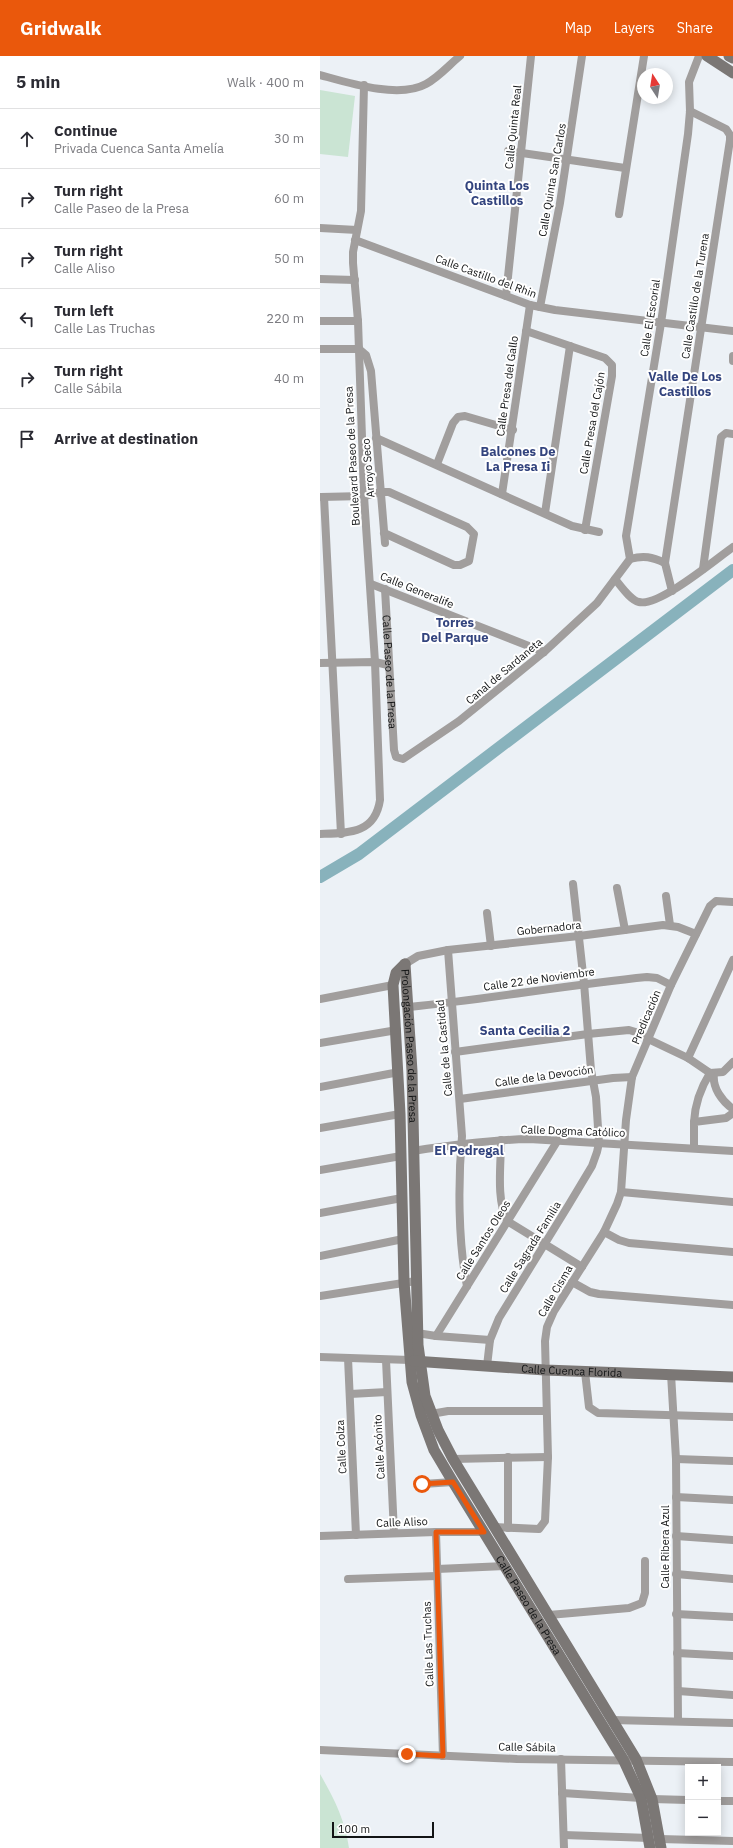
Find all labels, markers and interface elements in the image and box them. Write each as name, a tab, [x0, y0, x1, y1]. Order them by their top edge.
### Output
text: Gridwalk	[20, 16, 102, 40]
text: Map	[565, 19, 592, 37]
text: Layers	[614, 19, 655, 37]
text: Share	[677, 19, 713, 37]
north arrow	[637, 68, 673, 104]
text: 5 min	[16, 71, 60, 93]
text: Walk · 400 m	[227, 74, 304, 91]
street label: Calle Quinta Real	[502, 84, 524, 170]
text: Continue	[54, 121, 118, 140]
street label: Calle Quinta San Carlos	[535, 122, 569, 238]
icon: ahead	[16, 128, 38, 150]
text: 30 m	[274, 130, 304, 147]
text: Privada Cuenca Santa Amelía	[54, 140, 224, 157]
district label: Quinta Los Castillos	[465, 177, 530, 209]
text: Turn right	[54, 181, 123, 200]
icon: right	[16, 188, 38, 210]
text: 60 m	[274, 190, 304, 207]
text: Calle Paseo de la Presa	[54, 200, 189, 217]
street label: Calle Castillo de la Turena	[678, 232, 712, 360]
text: Turn right	[54, 241, 123, 260]
icon: right	[16, 248, 38, 270]
text: 50 m	[274, 250, 304, 267]
street label: Calle Castillo del Rhin	[433, 251, 539, 301]
text: Calle Aliso	[54, 260, 115, 277]
street label: Calle El Escorial	[637, 278, 663, 358]
text: Turn left	[54, 301, 114, 320]
icon: left	[16, 308, 38, 330]
text: 220 m	[266, 310, 304, 327]
text: Calle Las Truchas	[54, 320, 155, 337]
street label: Calle Presa del Gallo	[493, 335, 521, 437]
text: Turn right	[54, 361, 123, 380]
icon: right	[16, 368, 38, 390]
district label: Valle De Los Castillos	[648, 368, 722, 400]
text: 40 m	[274, 370, 304, 387]
street label: Calle Presa del Cajón	[576, 371, 608, 475]
text: Calle Sábila	[54, 380, 122, 397]
street label: Boulevard Paseo de la Presa	[341, 386, 363, 526]
icon: arrive	[16, 428, 38, 450]
text: Arrive at destination	[54, 429, 198, 448]
street label: Arroyo Seco	[358, 438, 378, 498]
district label: Balcones De La Presa Ii	[480, 443, 556, 475]
street label: Calle Generalife	[378, 569, 456, 611]
street label: Calle Paseo de la Presa	[379, 614, 400, 729]
district label: Torres Del Parque	[421, 614, 489, 646]
street label: Canal de Sardaneta	[463, 635, 545, 707]
street label: Gobernadora	[516, 918, 582, 938]
street label: Calle 22 de Noviembre	[483, 964, 595, 994]
street label: Prolongación Paseo de la Presa	[398, 968, 420, 1123]
street label: Predicación	[628, 988, 664, 1046]
street label: Calle de la Castidad	[433, 999, 455, 1097]
district label: Santa Cecilia 2	[480, 1022, 571, 1039]
street label: Calle de la Devoción	[494, 1062, 594, 1090]
street label: Calle Dogma Católico	[520, 1122, 626, 1140]
district label: El Pedregal	[434, 1142, 504, 1159]
street label: Calle Santos Oleos	[453, 1197, 513, 1283]
street label: Calle Sagrada Familia	[496, 1198, 564, 1295]
street label: Calle Cisma	[535, 1262, 576, 1319]
street label: Calle Cuenca Florida	[521, 1361, 623, 1380]
street label: Calle Acónito	[370, 1414, 388, 1480]
street label: Calle Colza	[333, 1419, 349, 1474]
route start	[413, 1475, 431, 1493]
street label: Calle Ribera Azul	[658, 1505, 672, 1589]
street label: Calle Aliso	[376, 1514, 428, 1530]
street label: Calle Paseo de la Presa	[493, 1553, 565, 1658]
street label: Calle Las Truchas	[420, 1601, 436, 1687]
street label: Calle Sábila	[498, 1739, 556, 1755]
route end	[398, 1745, 416, 1763]
map controls	[685, 1764, 721, 1836]
button: +	[685, 1764, 721, 1800]
button: −	[685, 1800, 721, 1836]
scale bar	[332, 1820, 434, 1839]
text: 100 m	[338, 1822, 370, 1836]

